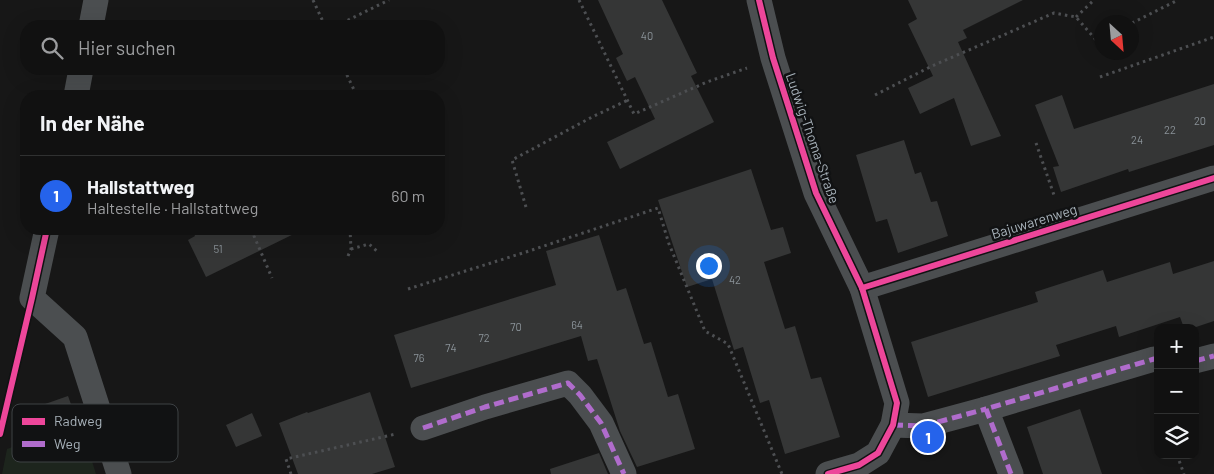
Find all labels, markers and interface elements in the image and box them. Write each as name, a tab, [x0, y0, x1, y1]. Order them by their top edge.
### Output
north arrow	[1094, 15, 1139, 60]
search box	[20, 20, 445, 75]
house number: 40	[641, 29, 653, 42]
icon: search	[38, 34, 66, 62]
text: Hier suchen	[78, 36, 176, 59]
street label: Ludwig-Thoma-Straße	[783, 70, 843, 206]
text: In der Nähe	[40, 110, 145, 135]
house number: 20	[1194, 114, 1206, 127]
house number: 22	[1164, 123, 1176, 136]
house number: 24	[1131, 133, 1143, 146]
text: Hallstattweg	[87, 175, 194, 198]
text: 1	[53, 186, 59, 205]
text: 60 m	[391, 186, 425, 205]
text: Haltestelle · Hallstattweg	[87, 198, 258, 217]
street label: Bajuwarenweg	[989, 200, 1079, 242]
house number: 51	[213, 242, 223, 255]
your location	[696, 253, 722, 279]
house number: 42	[729, 273, 741, 286]
house number: 64	[571, 318, 583, 331]
house number: 70	[510, 320, 522, 333]
map controls	[1154, 324, 1199, 459]
button: +	[1154, 324, 1199, 369]
house number: 72	[478, 331, 490, 344]
house number: 74	[445, 341, 457, 354]
house number: 76	[414, 351, 425, 364]
button: −	[1154, 369, 1199, 414]
legend	[12, 404, 178, 462]
text: Radweg	[54, 412, 102, 429]
button: layers	[1154, 414, 1199, 459]
pin: 1	[912, 418, 944, 456]
text: Weg	[54, 435, 81, 452]

